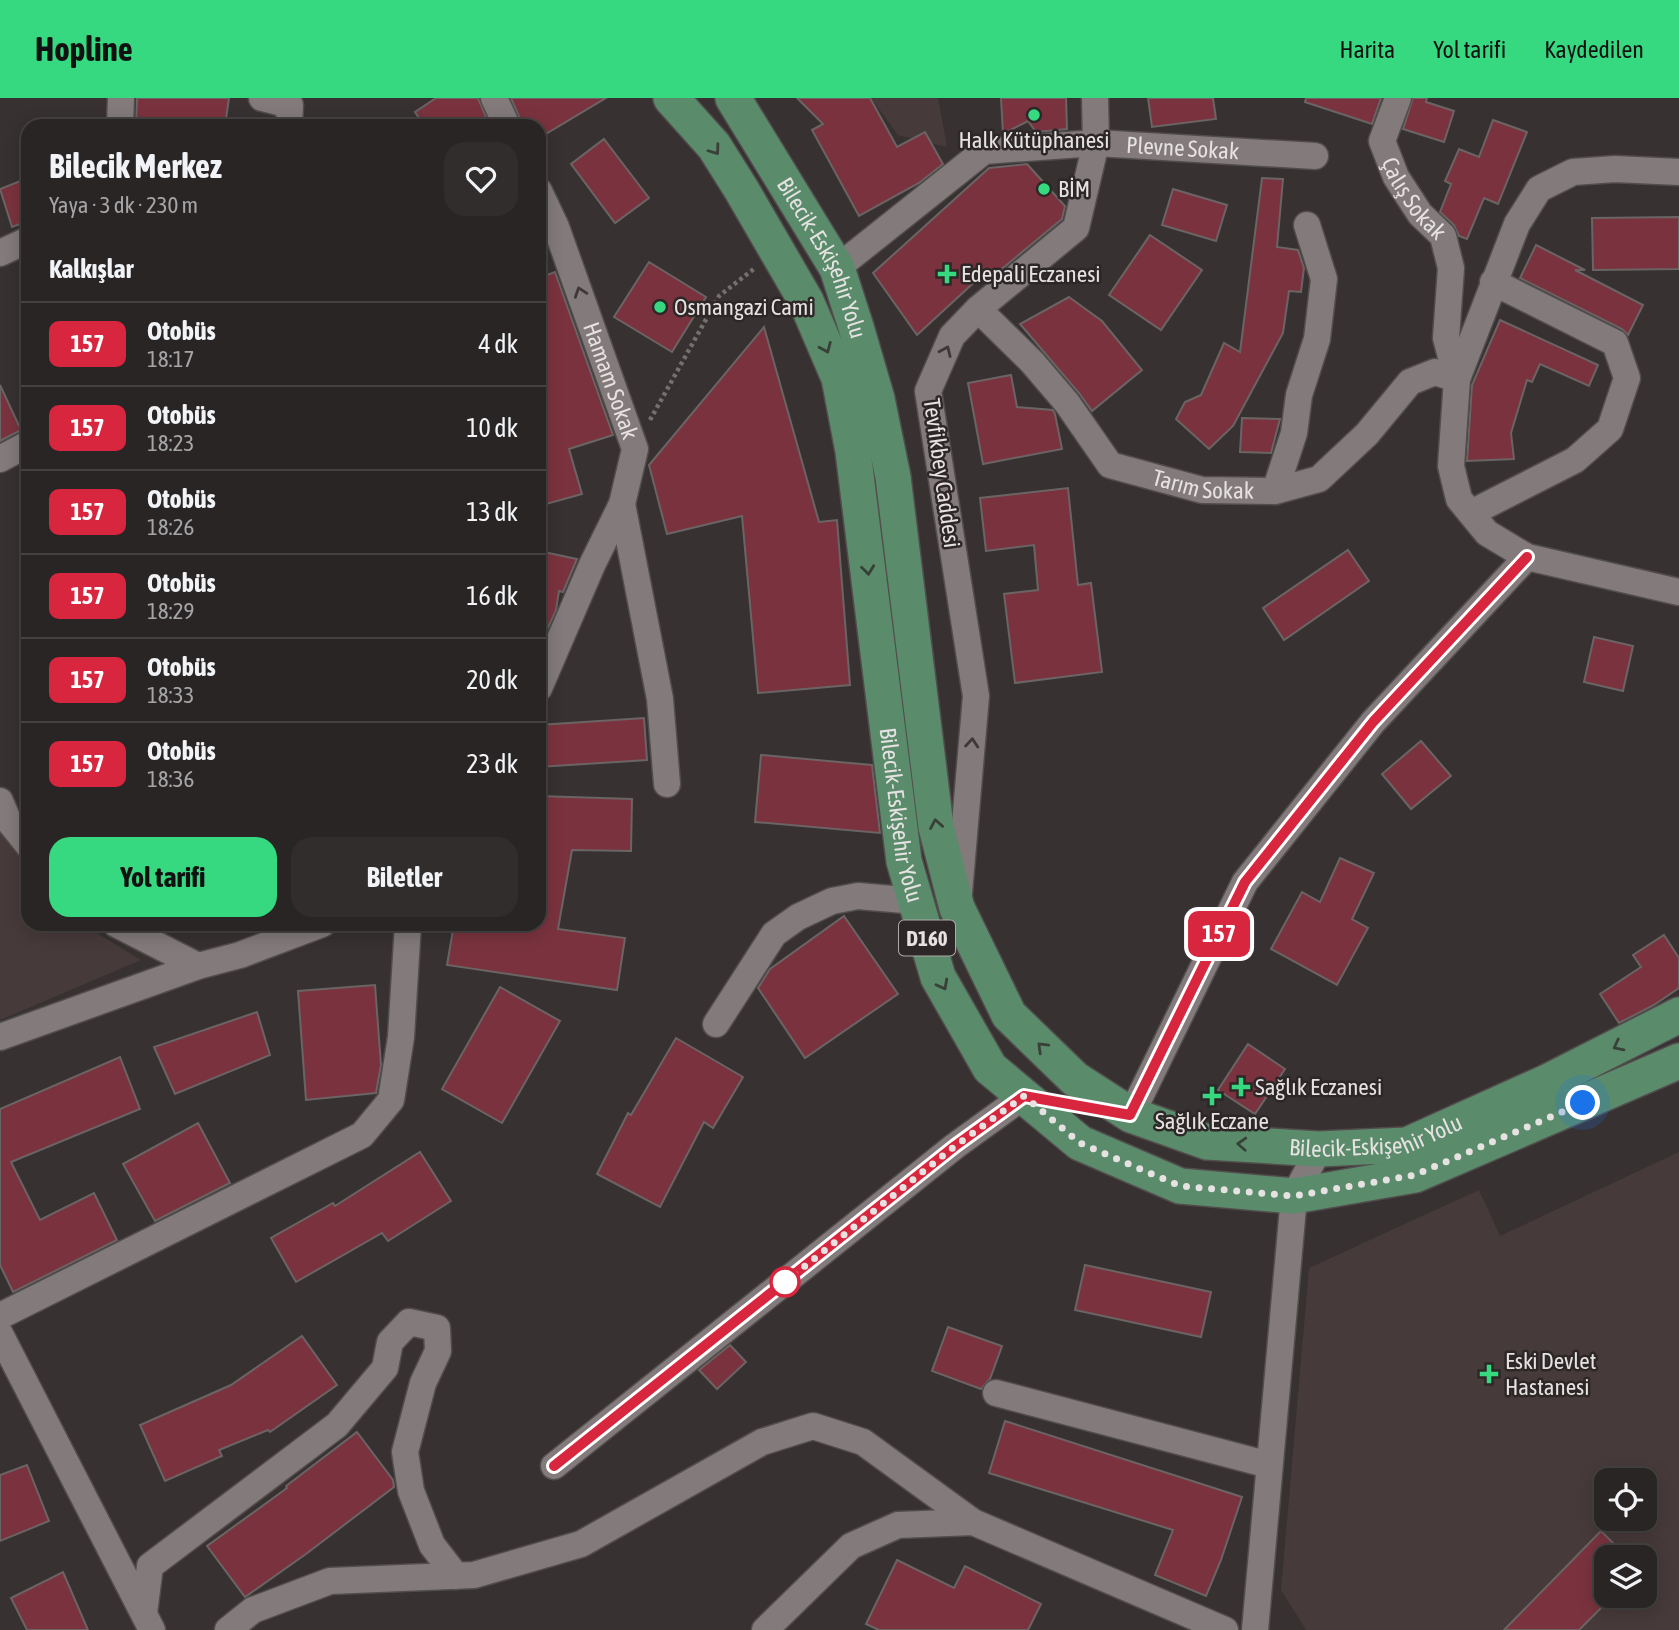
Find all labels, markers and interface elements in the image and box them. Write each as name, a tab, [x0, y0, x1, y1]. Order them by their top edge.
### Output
text: Hopline	[35, 30, 133, 68]
text: Harita	[1339, 36, 1395, 63]
text: Yol tarifi	[1433, 36, 1506, 63]
text: Kaydedilen	[1544, 36, 1644, 63]
marker: Halk Kütüphanesi	[1026, 107, 1042, 123]
place label: Halk Kütüphanesi	[958, 127, 1110, 153]
street label: Plevne Sokak	[1125, 132, 1240, 164]
button: heart	[444, 142, 518, 216]
one-way arrow	[707, 142, 720, 154]
text: Bilecik Merkez	[49, 147, 222, 185]
street label: Çalış Sokak	[1377, 154, 1451, 245]
street label: Bilecik-Eskişehir Yolu	[772, 173, 872, 341]
place label: BİM	[1058, 176, 1090, 202]
marker: BİM	[1036, 181, 1052, 197]
text: Yaya · 3 dk · 230 m	[49, 192, 198, 218]
text: Kalkışlar	[49, 254, 133, 284]
place label: Edepali Eczanesi	[961, 261, 1101, 287]
marker: Edepali Eczanesi	[939, 266, 955, 282]
one-way arrow	[574, 287, 588, 299]
place label: Osmangazi Cami	[674, 294, 814, 320]
marker: Osmangazi Cami	[652, 299, 668, 315]
text: Otobüs	[147, 316, 216, 346]
street label: Hamam Sokak	[578, 319, 643, 443]
text: 4 dk	[478, 329, 518, 359]
text: 157	[71, 330, 104, 357]
one-way arrow	[818, 341, 832, 353]
text: 18:17	[147, 346, 194, 372]
one-way arrow	[938, 346, 952, 358]
street label: Tevfikbey Caddesi	[919, 397, 965, 549]
text: Otobüs	[147, 400, 216, 430]
text: 10 dk	[466, 413, 518, 443]
text: 157	[71, 414, 104, 441]
text: 18:23	[147, 430, 194, 456]
street label: Tarım Sokak	[1150, 464, 1254, 504]
text: Otobüs	[147, 484, 216, 514]
text: 13 dk	[466, 497, 518, 527]
text: 157	[71, 498, 104, 525]
text: 18:26	[147, 514, 194, 540]
one-way arrow	[860, 564, 875, 576]
text: Otobüs	[147, 568, 216, 598]
text: 16 dk	[466, 581, 518, 611]
text: 157	[71, 582, 104, 609]
text: 18:29	[147, 598, 194, 624]
text: Otobüs	[147, 652, 216, 682]
text: 20 dk	[466, 665, 518, 695]
text: 157	[71, 666, 104, 693]
text: 18:33	[147, 682, 194, 708]
street label: Bilecik-Eskişehir Yolu	[875, 726, 928, 905]
text: Otobüs	[147, 736, 216, 766]
one-way arrow	[964, 737, 979, 748]
text: 23 dk	[466, 749, 518, 779]
text: 157	[71, 750, 104, 777]
text: 18:36	[147, 766, 194, 792]
one-way arrow	[929, 818, 944, 830]
button: Yol tarifi	[49, 837, 277, 917]
button: Biletler	[291, 837, 518, 917]
line badge: 157	[1179, 911, 1259, 957]
road number: D160	[899, 920, 955, 956]
text: 157	[1202, 920, 1236, 947]
one-way arrow	[935, 978, 949, 990]
one-way arrow	[1613, 1037, 1625, 1051]
one-way arrow	[1038, 1043, 1051, 1056]
place label: Sağlık Eczanesi	[1255, 1074, 1382, 1100]
marker: Sağlık Eczanesi	[1233, 1079, 1249, 1095]
your location	[1565, 1085, 1600, 1120]
marker: Sağlık Eczane	[1204, 1088, 1220, 1104]
place label: Sağlık Eczane	[1155, 1108, 1269, 1134]
street label: Bilecik-Eskişehir Yolu	[1288, 1109, 1466, 1162]
one-way arrow	[1236, 1137, 1247, 1152]
unlabelled marker	[770, 1267, 800, 1297]
place label: Eski Devlet Hastanesi	[1505, 1348, 1596, 1400]
marker: Eski Devlet Hastanesi	[1479, 1364, 1499, 1384]
map controls	[1594, 1468, 1657, 1608]
button: locate	[1594, 1468, 1657, 1531]
button: layers	[1594, 1545, 1657, 1608]

